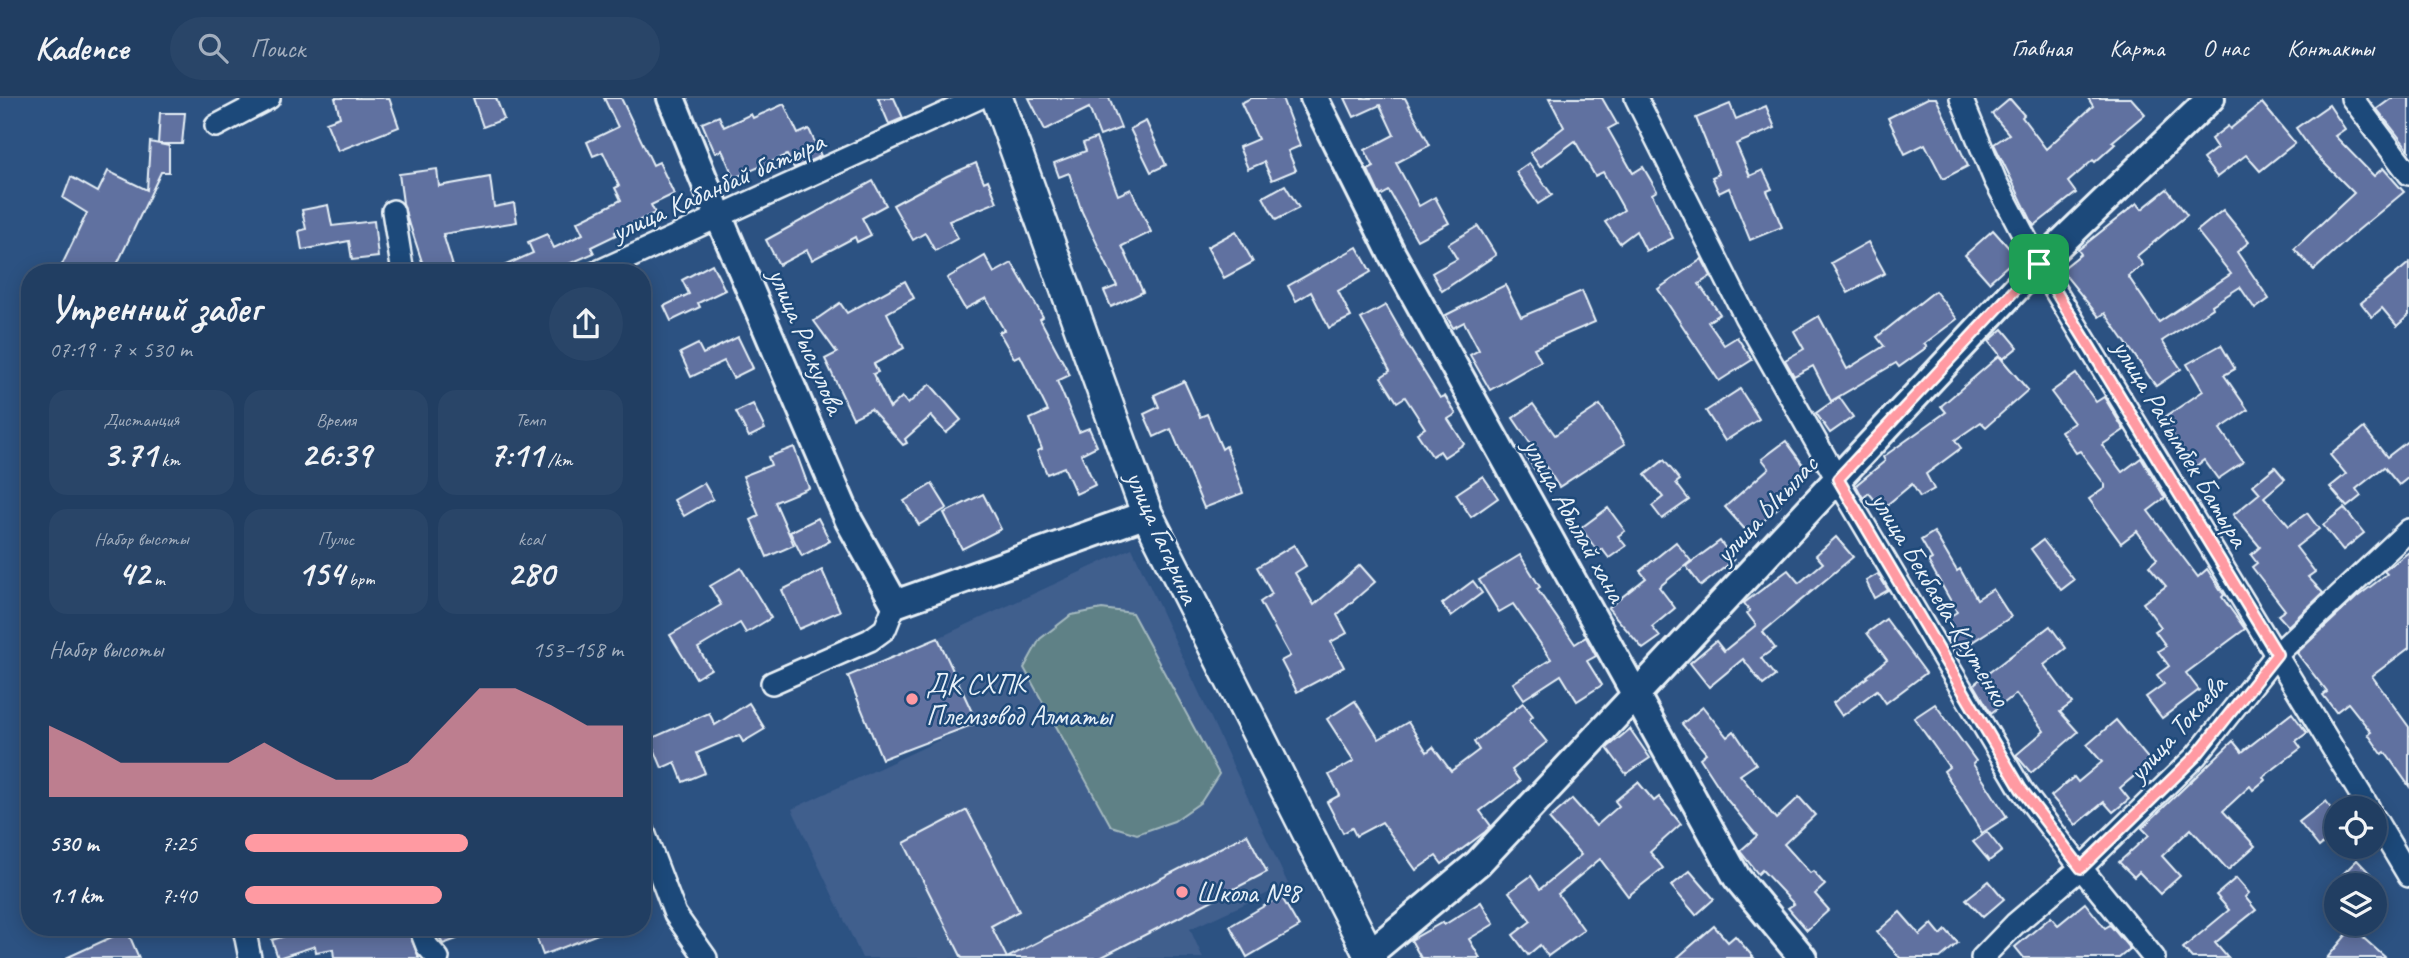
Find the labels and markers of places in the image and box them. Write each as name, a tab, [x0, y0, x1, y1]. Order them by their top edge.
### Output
pin	[2009, 234, 2069, 294]
place label: ДК СХПК Племзовод Алматы	[926, 666, 1114, 733]
marker: ДК СХПК Племзовод Алматы	[904, 691, 920, 707]
place label: Школа №8	[1196, 875, 1303, 910]
marker: Школа №8	[1174, 884, 1190, 900]

